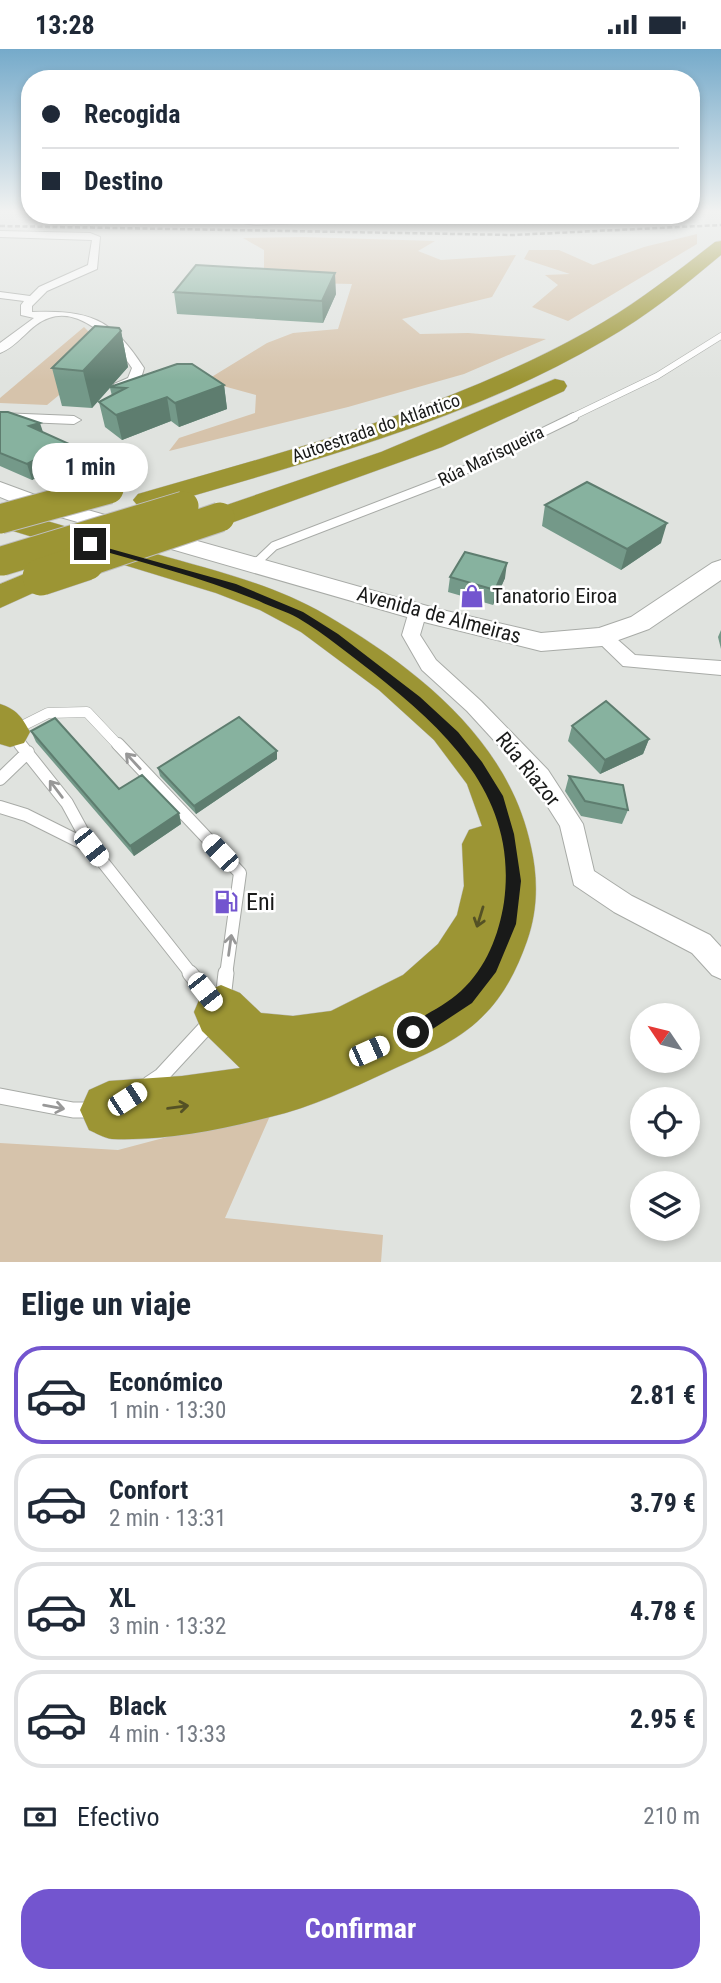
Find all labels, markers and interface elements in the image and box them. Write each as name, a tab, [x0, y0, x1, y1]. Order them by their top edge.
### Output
text: 13:28	[35, 10, 95, 40]
text: Recogida	[84, 99, 181, 129]
text: Destino	[84, 166, 163, 196]
street label: Autoestrada do Atlántico	[289, 389, 463, 466]
street label: Rúa Marisqueira	[434, 421, 547, 490]
callout: 1 min	[32, 442, 148, 491]
text: 1 min	[64, 454, 116, 481]
route end	[74, 528, 106, 560]
street label: Avenida de Almeiras	[354, 582, 524, 648]
shop icon: Tanatorio Eiroa	[458, 582, 486, 610]
place label: Tanatorio Eiroa	[492, 584, 617, 608]
street label: Rúa Riazor	[491, 727, 565, 811]
one-way arrow	[124, 752, 141, 769]
one-way arrow	[48, 780, 63, 799]
car	[70, 824, 113, 870]
car	[198, 830, 243, 876]
fuel station icon: Eni	[212, 888, 240, 916]
place label: Eni	[246, 888, 275, 916]
one-way arrow	[473, 905, 485, 927]
one-way arrow	[224, 934, 237, 957]
car	[184, 969, 227, 1015]
north arrow	[630, 1003, 700, 1073]
map controls	[630, 1003, 700, 1241]
route start	[397, 1016, 429, 1048]
car	[346, 1033, 393, 1069]
car	[104, 1079, 151, 1119]
button: locate	[630, 1087, 700, 1157]
one-way arrow	[166, 1100, 188, 1113]
one-way arrow	[42, 1101, 65, 1114]
button: layers	[630, 1171, 700, 1241]
text: Elige un viaje	[21, 1285, 191, 1323]
icon: car	[25, 1364, 88, 1427]
text: Económico	[109, 1367, 223, 1397]
text: 2.81 €	[630, 1380, 696, 1410]
text: 1 min · 13:30	[109, 1397, 226, 1424]
icon: car	[25, 1472, 88, 1535]
text: Confort	[109, 1475, 188, 1505]
text: 3.79 €	[630, 1488, 696, 1518]
text: 2 min · 13:31	[109, 1505, 226, 1532]
icon: car	[25, 1580, 88, 1643]
text: XL	[109, 1583, 136, 1613]
text: 4.78 €	[630, 1596, 696, 1626]
text: 3 min · 13:32	[109, 1613, 226, 1640]
icon: car	[25, 1688, 88, 1751]
text: Black	[109, 1691, 167, 1721]
text: 2.95 €	[630, 1704, 696, 1734]
text: 4 min · 13:33	[109, 1721, 226, 1748]
icon: cash	[21, 1798, 59, 1836]
text: Efectivo	[77, 1802, 159, 1832]
text: 210 m	[643, 1803, 700, 1830]
button: Confirmar	[21, 1889, 700, 1969]

